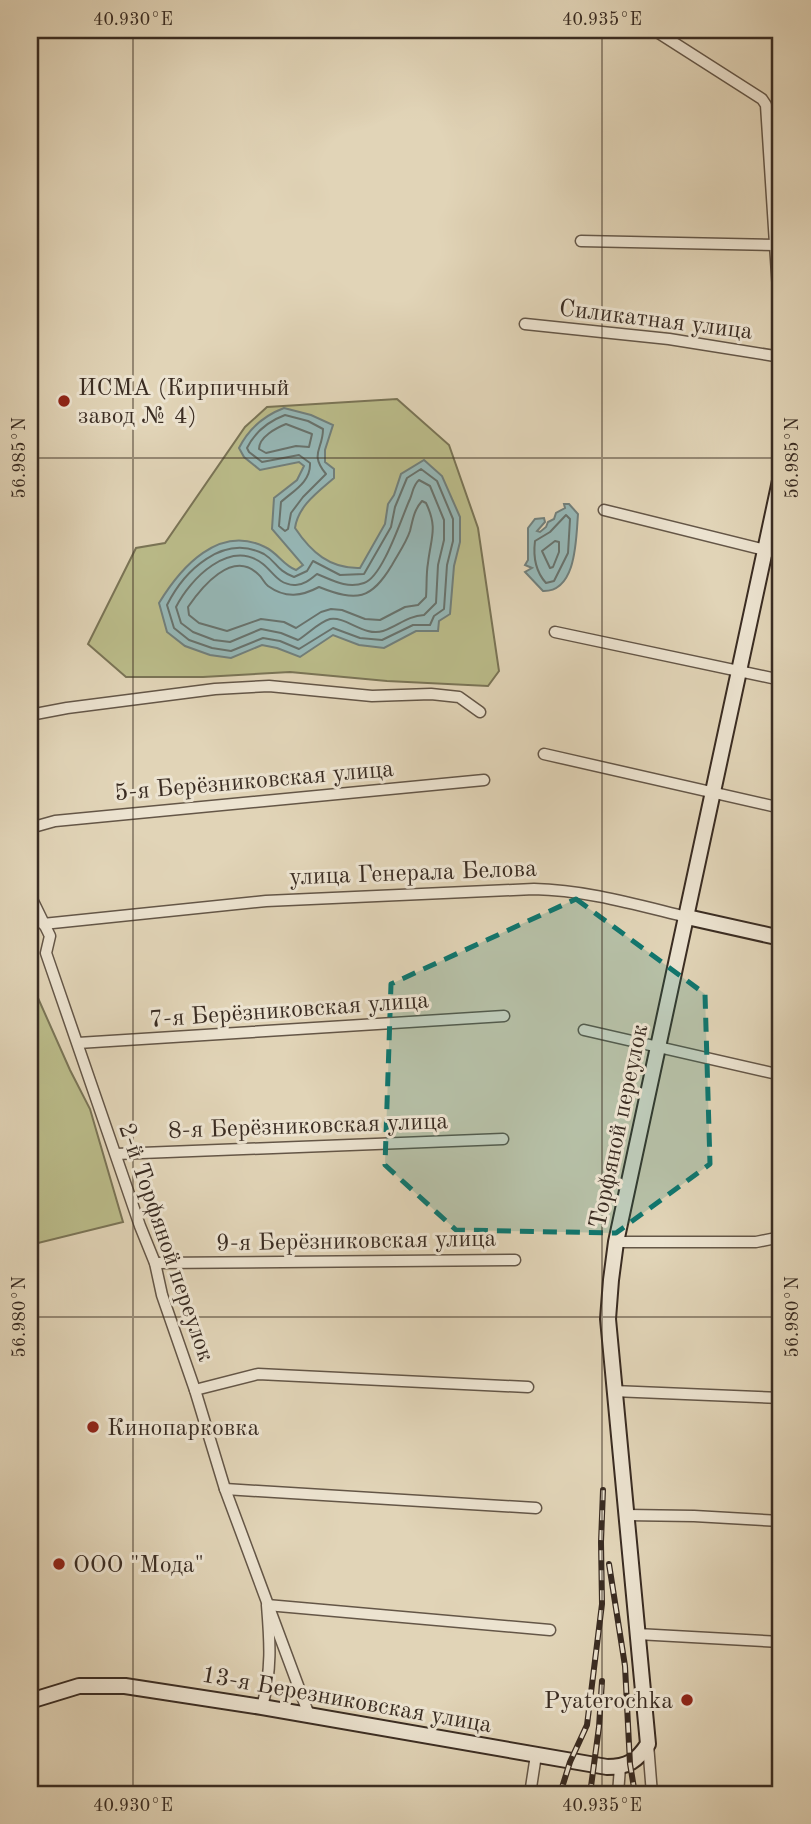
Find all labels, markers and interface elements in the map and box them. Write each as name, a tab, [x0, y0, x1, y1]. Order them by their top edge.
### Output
text: 40.930°E	[93, 11, 173, 29]
text: 40.935°E	[562, 11, 642, 29]
street label: Силикатная улица	[558, 297, 754, 345]
place label: ИСМА (Кирпичный завод № 4)	[78, 377, 289, 429]
marker: ИСМА (Кирпичный завод № 4)	[56, 393, 72, 409]
text: 56.985°N	[11, 417, 29, 499]
text: 56.985°N	[784, 417, 802, 499]
street label: 5-я Берёзниковская улица	[113, 758, 395, 806]
street label: улица Генерала Белова	[289, 858, 537, 890]
street label: 7-я Берёзниковская улица	[148, 989, 430, 1033]
street label: Торфяной переулок	[587, 1022, 653, 1231]
street label: 8-я Берёзниковская улица	[168, 1110, 449, 1144]
street label: 2-й Торфяной переулок	[113, 1120, 217, 1365]
street label: 9-я Берёзниковская улица	[216, 1228, 497, 1256]
text: 56.980°N	[11, 1276, 29, 1358]
text: 56.980°N	[784, 1276, 802, 1358]
place label: Кинопарковка	[107, 1417, 259, 1441]
marker: Кинопарковка	[85, 1419, 101, 1435]
place label: ООО "Мода"	[73, 1554, 204, 1578]
marker: ООО "Мода"	[51, 1556, 67, 1572]
street label: 13-я Березниковская улица	[200, 1664, 494, 1738]
place label: Pyaterochka	[544, 1690, 673, 1714]
marker: Pyaterochka	[679, 1692, 695, 1708]
text: 40.930°E	[93, 1797, 173, 1815]
text: 40.935°E	[562, 1797, 642, 1815]

